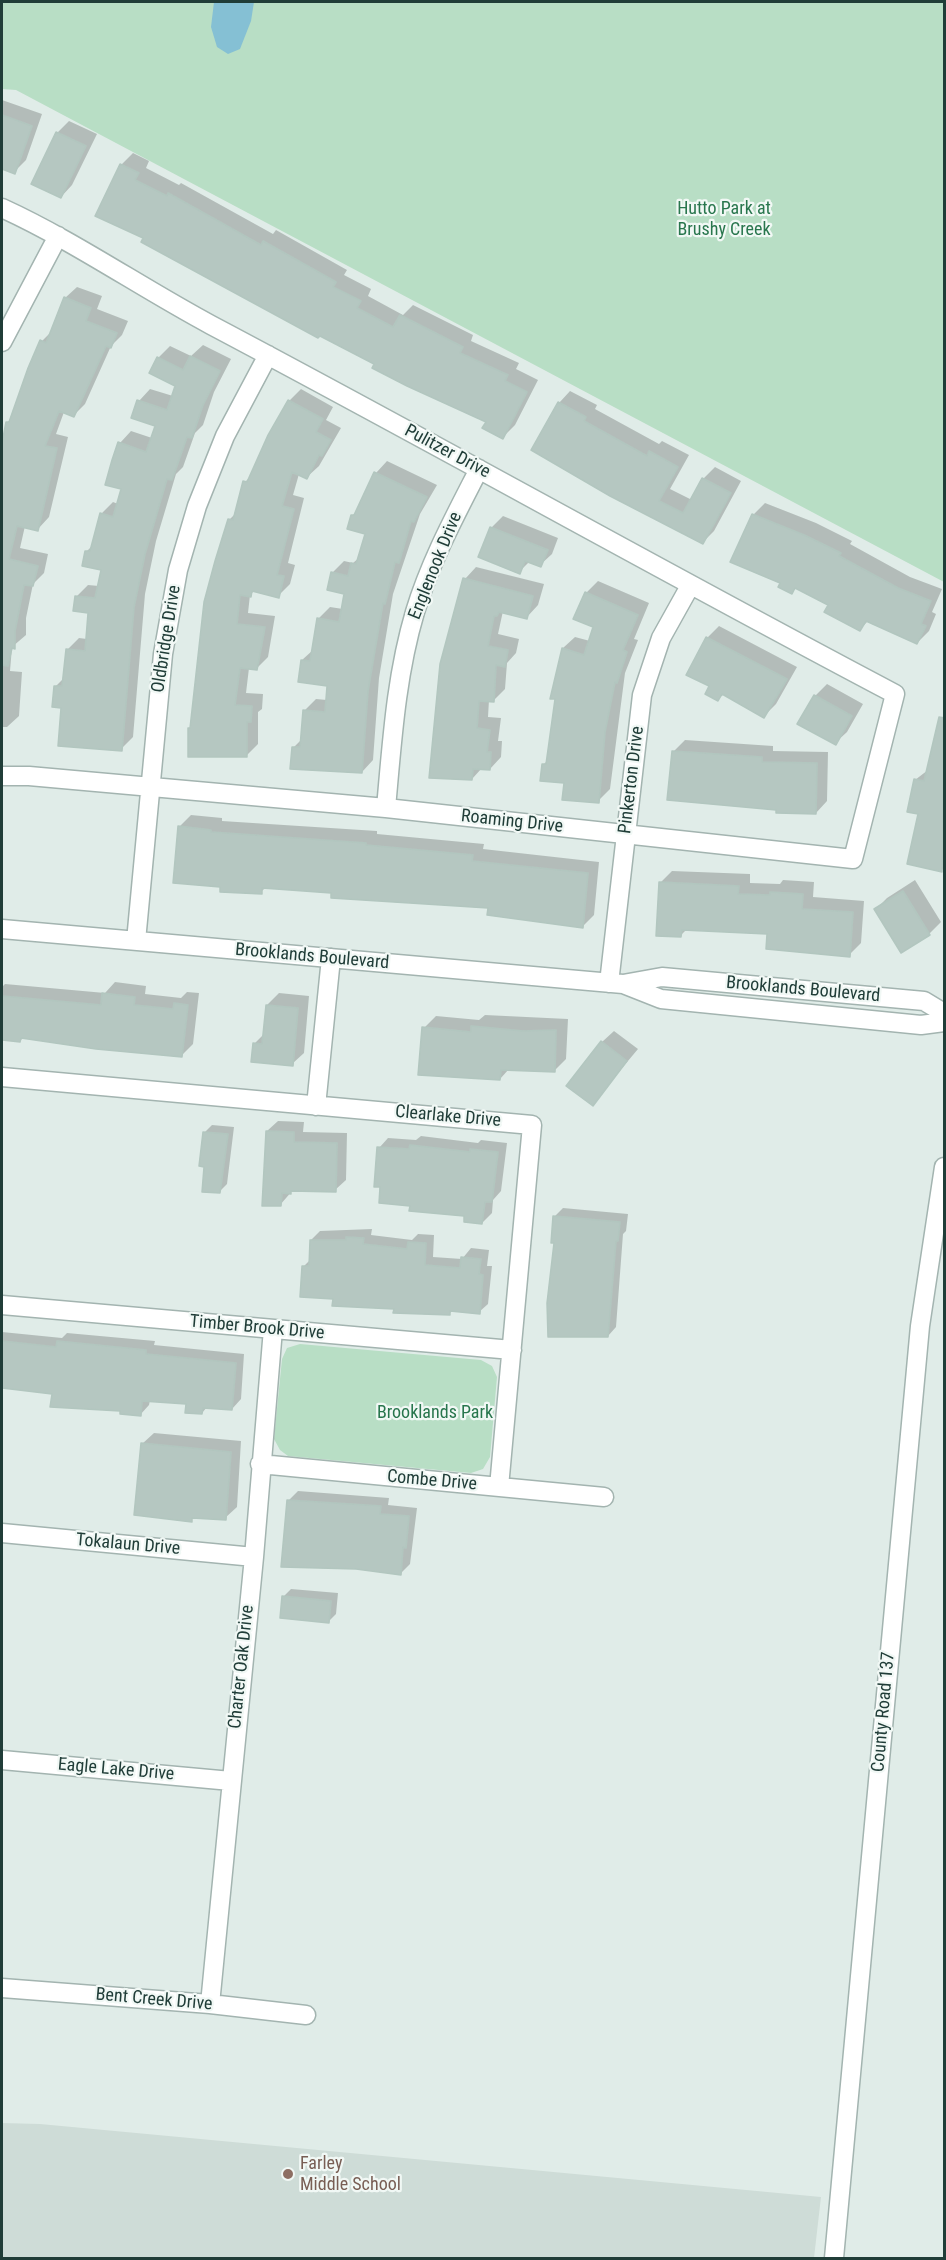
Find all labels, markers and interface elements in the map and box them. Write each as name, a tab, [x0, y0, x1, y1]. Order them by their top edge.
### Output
park label: Hutto Park at Brushy Creek	[677, 198, 771, 240]
street label: Pulitzer Drive	[400, 420, 494, 484]
street label: Englenook Drive	[405, 509, 467, 623]
street label: Oldbridge Drive	[148, 584, 186, 694]
street label: Pinkerton Drive	[615, 725, 649, 835]
street label: Roaming Drive	[460, 806, 564, 838]
street label: Brooklands Boulevard	[234, 940, 390, 974]
street label: Brooklands Boulevard	[725, 973, 881, 1007]
street label: Clearlake Drive	[394, 1102, 502, 1132]
street label: Timber Brook Drive	[189, 1311, 325, 1345]
park label: Brooklands Park	[377, 1402, 493, 1424]
street label: Combe Drive	[386, 1466, 478, 1496]
street label: Tokalaun Drive	[75, 1530, 181, 1560]
street label: Charter Oak Drive	[225, 1604, 259, 1730]
street label: County Road 137	[868, 1651, 900, 1773]
street label: Eagle Lake Drive	[57, 1754, 175, 1786]
street label: Bent Creek Drive	[95, 1984, 213, 2016]
place label: Farley Middle School	[300, 2153, 401, 2196]
marker: Farley Middle School	[281, 2167, 295, 2181]

